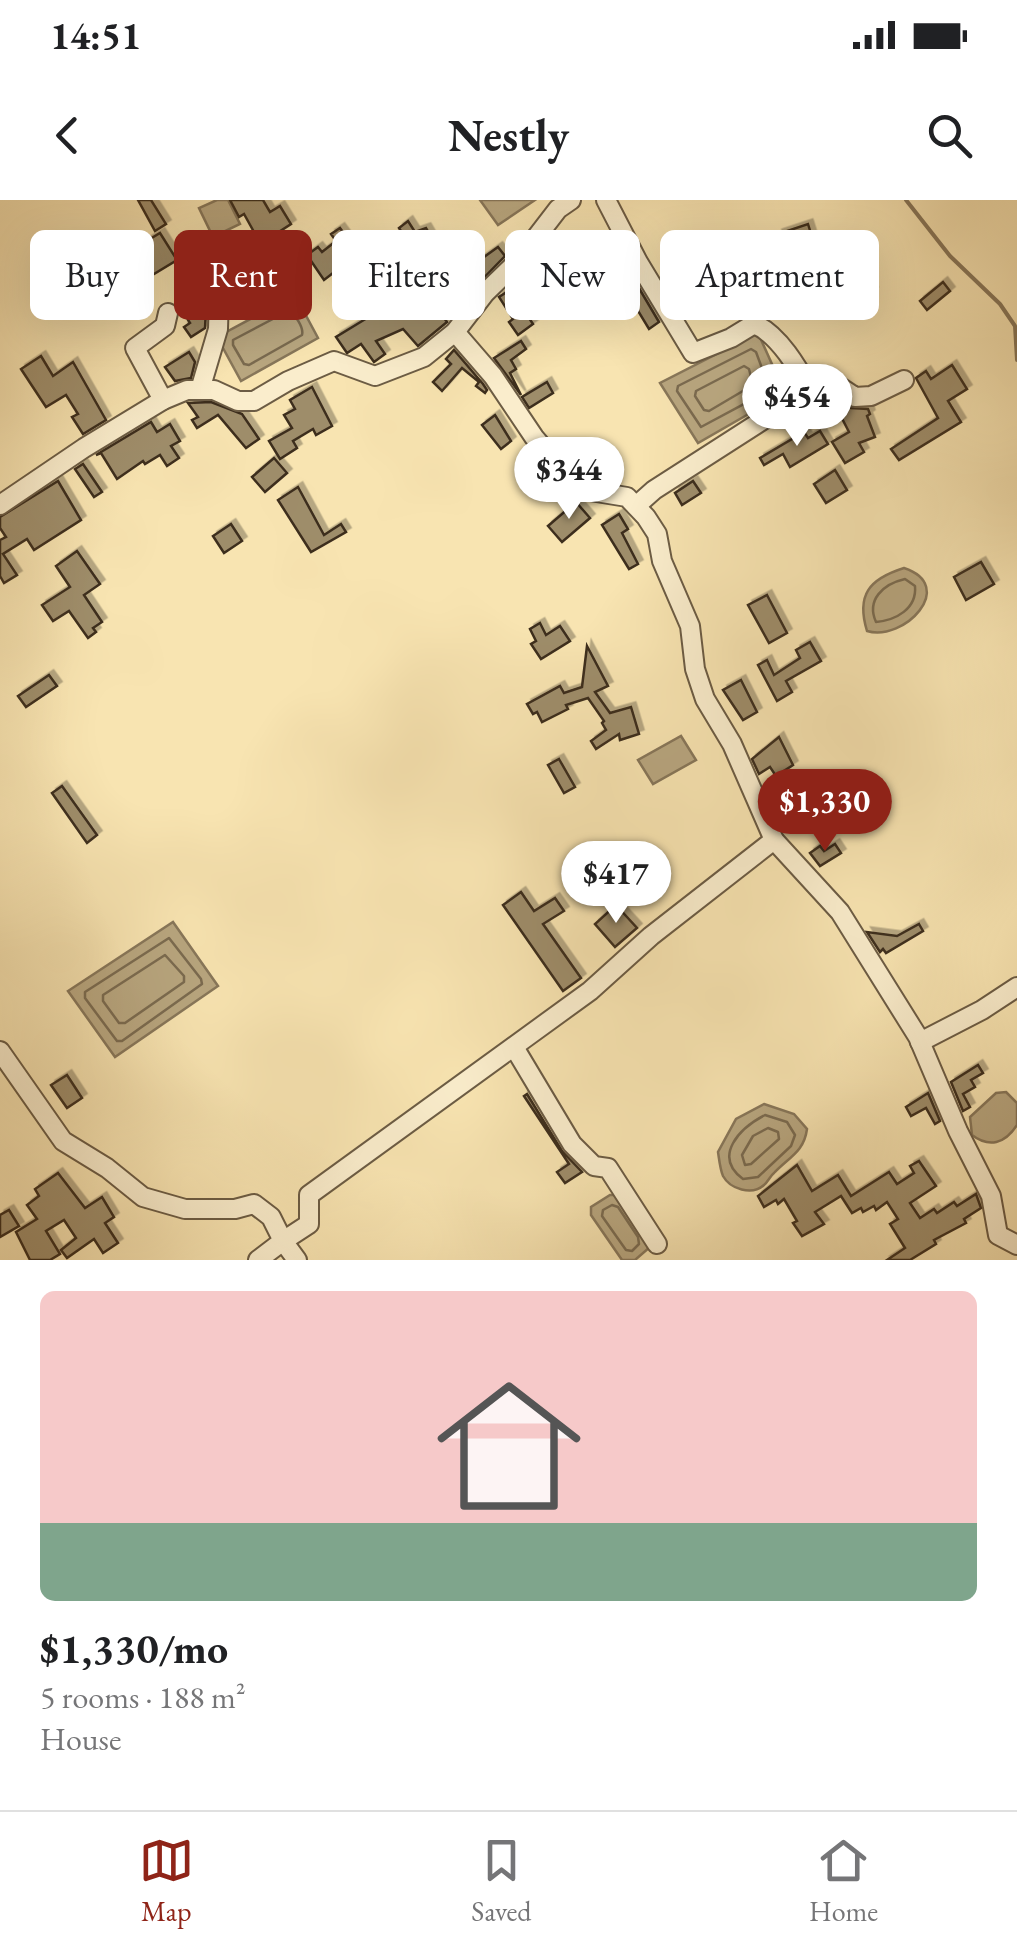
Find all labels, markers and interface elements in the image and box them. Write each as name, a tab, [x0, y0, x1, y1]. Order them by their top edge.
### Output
text: 14:51	[50, 11, 141, 60]
text: Nestly	[448, 106, 569, 164]
icon: back	[40, 108, 95, 163]
icon: search	[922, 108, 977, 163]
chip: Buy	[30, 230, 154, 320]
chip: Rent	[174, 230, 312, 320]
chip: Filters	[332, 230, 485, 320]
chip: New	[505, 230, 640, 320]
chip: Apartment	[660, 230, 879, 320]
pin: $454	[738, 364, 856, 449]
text: $454	[764, 375, 830, 417]
pin: $344	[510, 437, 628, 522]
text: $344	[536, 448, 602, 490]
pin: $1,330	[744, 769, 906, 854]
text: $1,330	[780, 780, 870, 822]
pin: $417	[557, 841, 675, 926]
text: $417	[583, 852, 649, 894]
icon: home	[419, 1356, 599, 1536]
text: $1,330/mo	[40, 1621, 228, 1676]
text: 5 rooms · 188 m²	[40, 1676, 246, 1718]
text: House	[40, 1718, 121, 1760]
tab: Map	[139, 1833, 194, 1929]
tab: Saved	[471, 1833, 531, 1929]
tab: Home	[809, 1833, 878, 1929]

